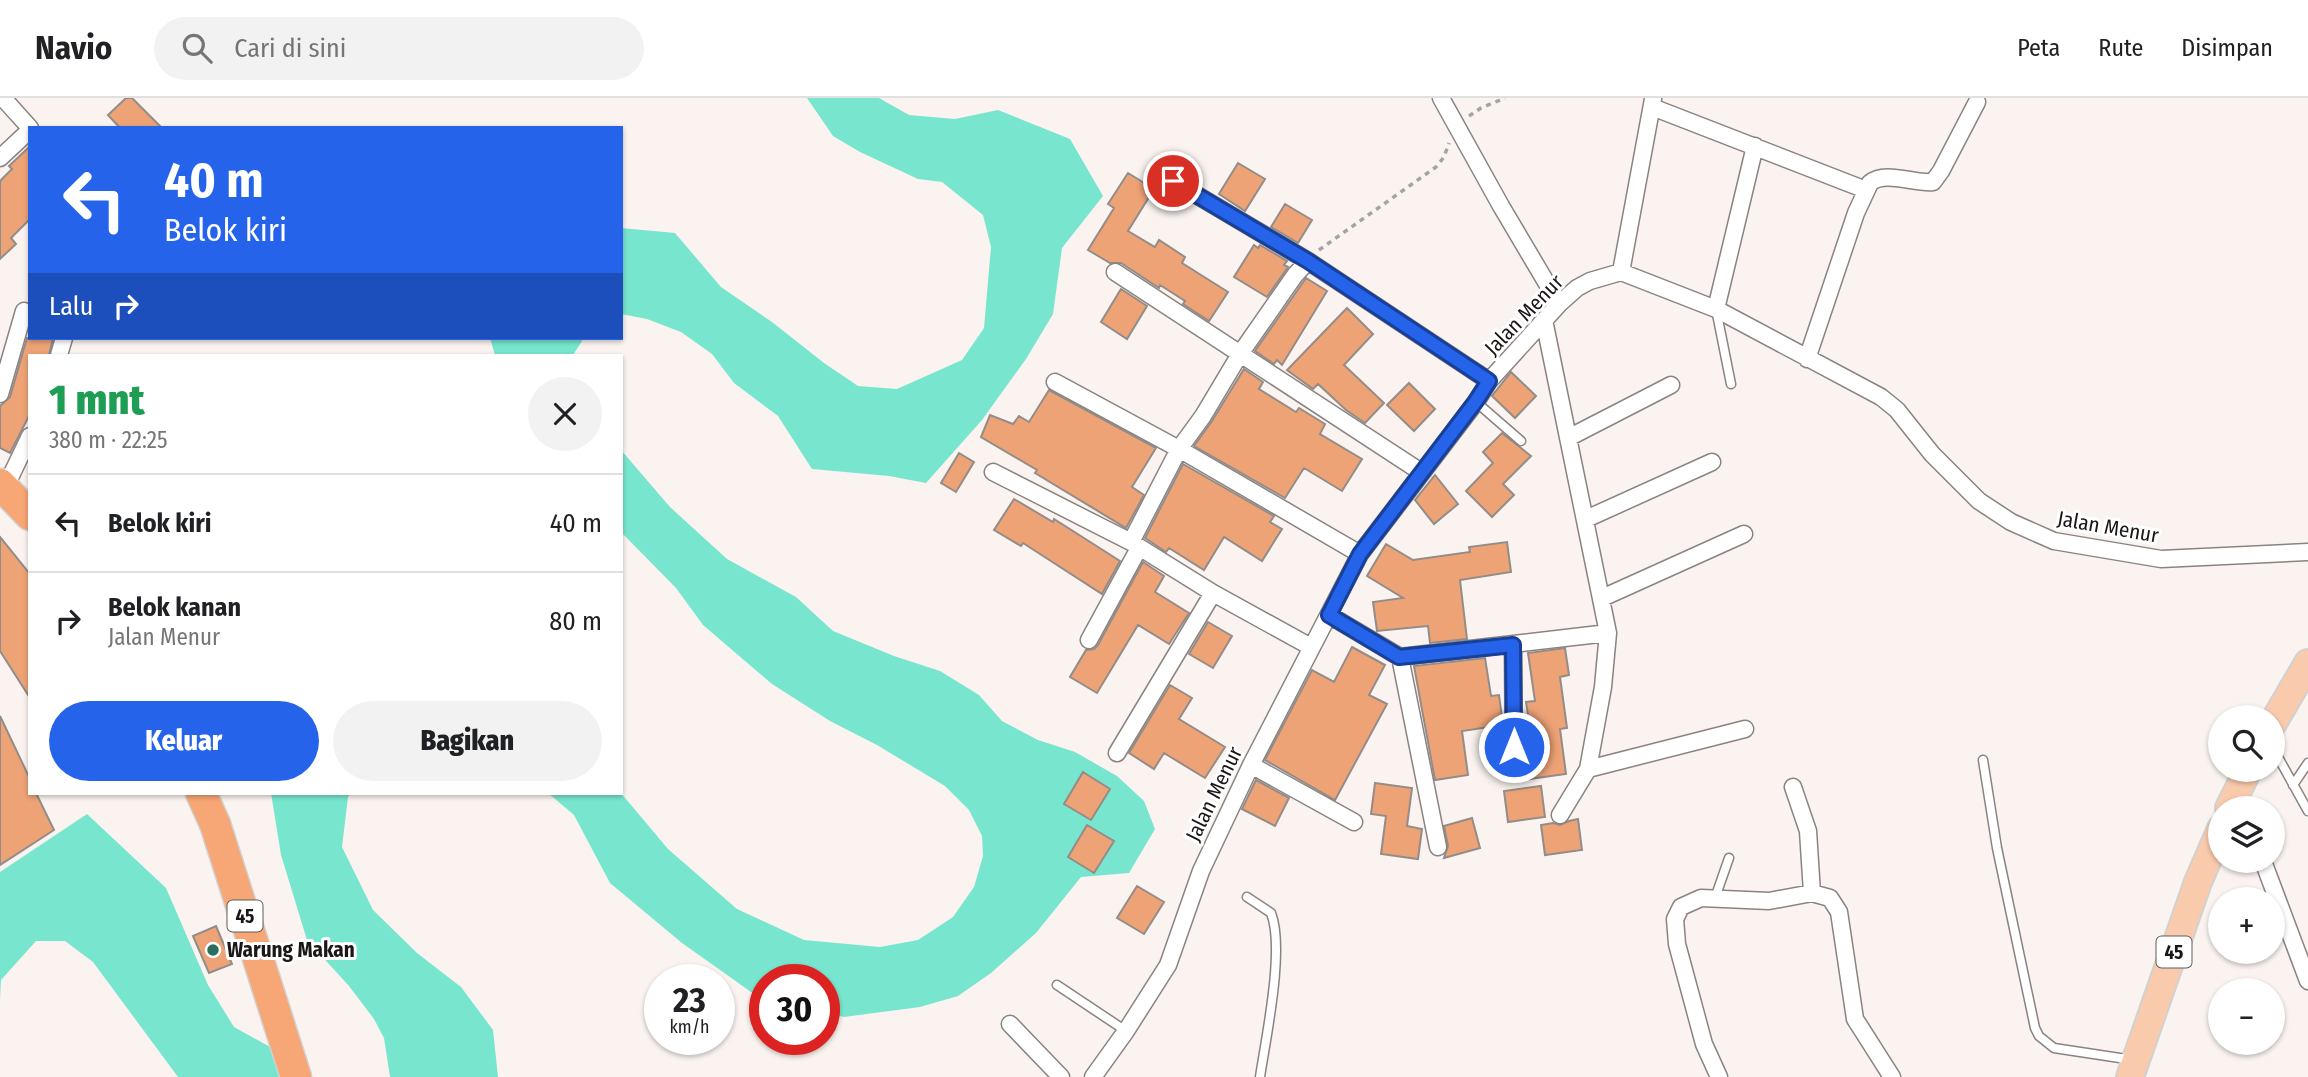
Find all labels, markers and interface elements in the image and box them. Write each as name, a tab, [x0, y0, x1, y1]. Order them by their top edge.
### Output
search box	[154, 17, 644, 80]
text: Navio	[35, 28, 112, 68]
icon: search	[178, 29, 216, 67]
text: Cari di sini	[234, 33, 346, 64]
text: Peta	[2017, 34, 2060, 62]
text: Rute	[2098, 34, 2143, 62]
text: Disimpan	[2181, 34, 2273, 62]
text: 40 m	[164, 151, 264, 210]
pin	[1143, 151, 1203, 211]
icon: left	[49, 154, 140, 245]
icon: arrive	[1154, 162, 1192, 200]
text: Belok kiri	[164, 211, 287, 249]
street label: Jalan Menur	[1479, 269, 1569, 361]
icon: right	[107, 287, 145, 325]
text: Lalu	[49, 291, 93, 322]
text: 1 mnt	[49, 375, 145, 425]
button: close	[528, 377, 602, 451]
text: 380 m · 22:25	[49, 426, 168, 454]
icon: left	[49, 504, 87, 542]
street label: Jalan Menur	[2055, 505, 2161, 549]
text: Belok kiri	[108, 508, 211, 539]
text: 40 m	[550, 508, 602, 539]
text: Belok kanan	[108, 592, 241, 623]
icon: right	[49, 602, 87, 640]
text: 80 m	[549, 606, 602, 637]
text: Jalan Menur	[108, 623, 220, 651]
button: Keluar	[49, 701, 319, 781]
button: Bagikan	[333, 701, 602, 781]
map controls	[2208, 705, 2285, 1055]
button: search	[2208, 705, 2285, 782]
position arrow	[1477, 710, 1551, 784]
street label: Jalan Menur	[1180, 742, 1248, 846]
button: layers	[2208, 796, 2285, 873]
button: +	[2208, 887, 2285, 964]
road number: 45	[228, 901, 262, 932]
road number: 45	[2156, 936, 2192, 968]
place label: Warung Makan	[227, 937, 355, 963]
marker: Warung Makan	[205, 942, 221, 958]
speed limit sign: 30	[749, 964, 840, 1055]
button: −	[2208, 978, 2285, 1055]
text: 23	[673, 979, 706, 1021]
text: km/h	[669, 1016, 710, 1038]

